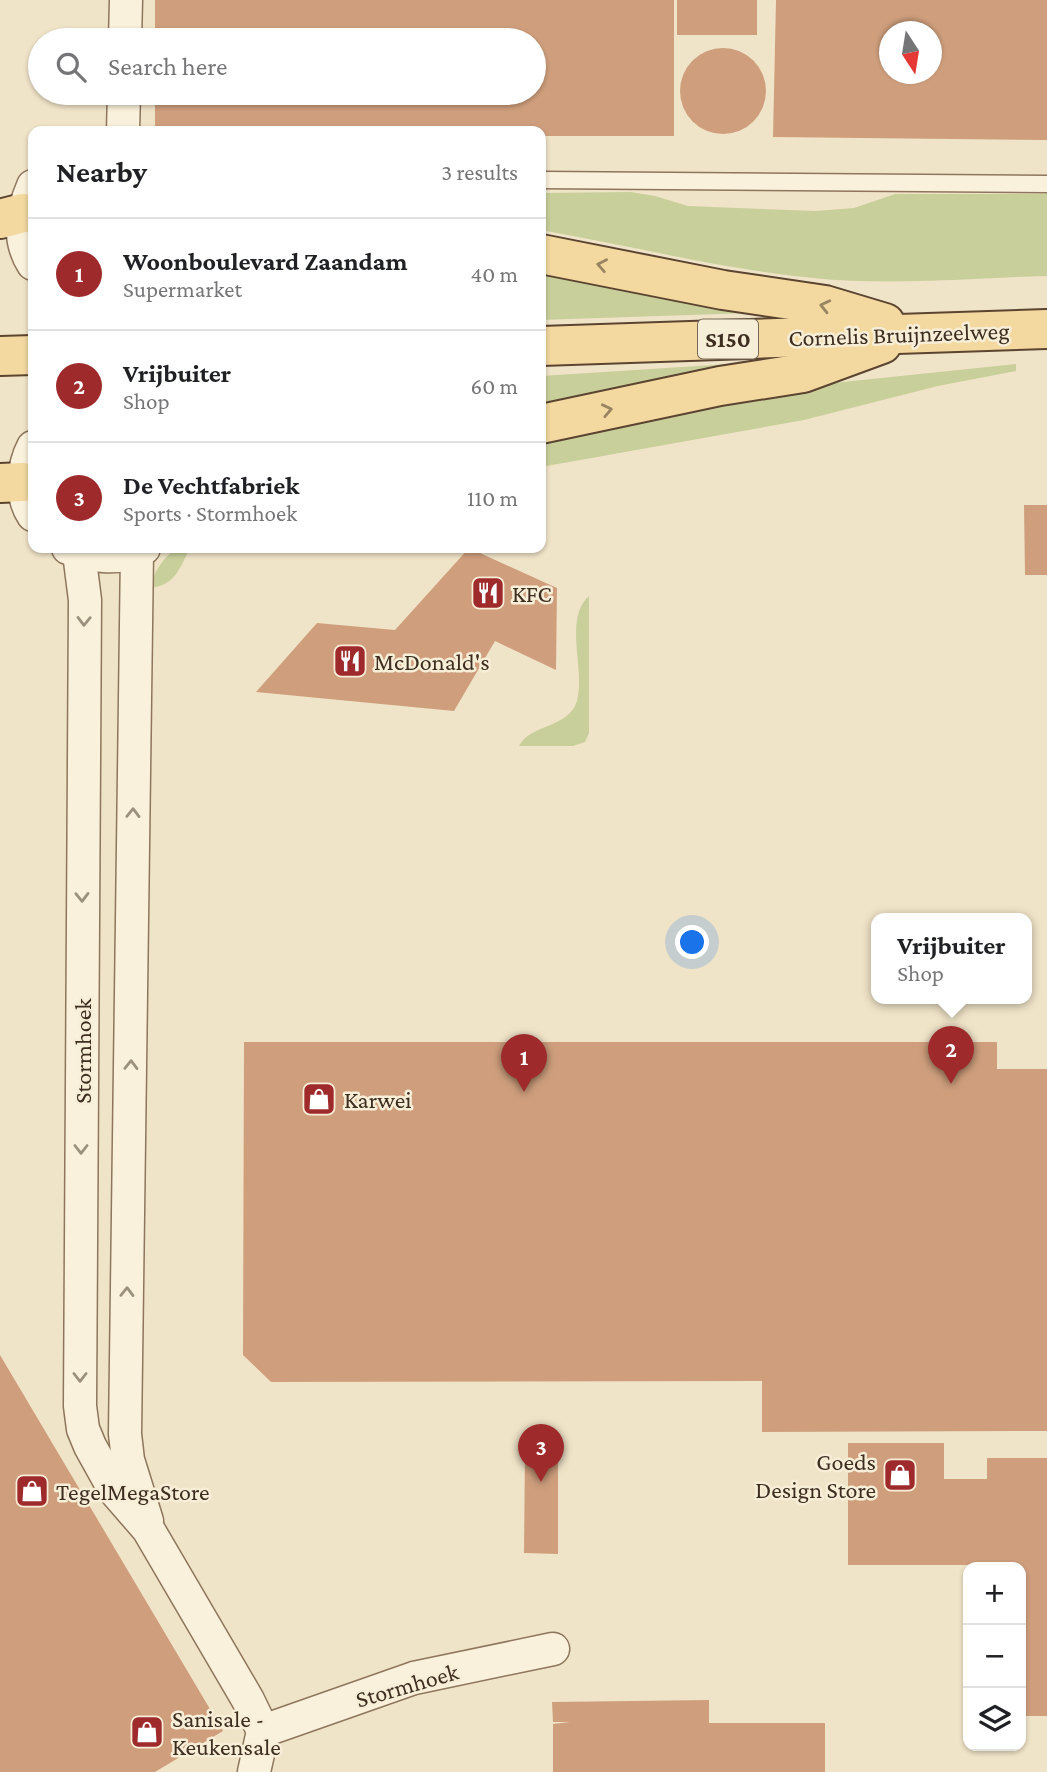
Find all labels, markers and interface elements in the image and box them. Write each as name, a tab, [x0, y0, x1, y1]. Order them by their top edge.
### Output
north arrow	[879, 21, 942, 84]
search box	[28, 28, 546, 105]
icon: search	[52, 48, 90, 86]
text: Search here	[108, 52, 227, 81]
text: Nearby	[56, 155, 147, 188]
text: 3 results	[441, 159, 518, 185]
text: Woonboulevard Zaandam	[123, 247, 408, 276]
one-way arrow	[596, 259, 608, 274]
text: 1	[75, 261, 83, 287]
text: 40 m	[470, 261, 518, 287]
text: Supermarket	[123, 276, 242, 302]
one-way arrow	[819, 300, 831, 314]
street label: Cornelis Bruijnzeelweg	[788, 317, 1010, 351]
road number: S150	[698, 320, 758, 358]
text: Vrijbuiter	[123, 359, 231, 388]
text: 2	[73, 373, 85, 399]
text: 60 m	[471, 373, 518, 399]
text: Shop	[123, 388, 170, 414]
one-way arrow	[601, 404, 613, 418]
text: De Vechtfabriek	[123, 471, 299, 500]
text: 3	[73, 485, 85, 511]
text: 110 m	[467, 485, 518, 511]
text: Sports · Stormhoek	[123, 500, 297, 526]
restaurant icon: KFC	[469, 574, 507, 612]
place label: KFC	[512, 580, 552, 607]
one-way arrow	[77, 615, 92, 626]
restaurant icon: McDonald's	[331, 642, 369, 680]
place label: McDonald's	[374, 648, 490, 675]
one-way arrow	[126, 807, 141, 818]
one-way arrow	[75, 892, 90, 903]
popup	[871, 913, 1032, 1004]
your location	[675, 925, 709, 959]
text: Vrijbuiter	[897, 931, 1006, 960]
text: Shop	[897, 960, 944, 986]
street label: Stormhoek	[69, 998, 96, 1104]
pin: 2	[928, 1026, 974, 1084]
pin: 1	[501, 1034, 547, 1092]
one-way arrow	[123, 1059, 138, 1070]
shop icon: Karwei	[300, 1080, 338, 1118]
place label: Karwei	[344, 1086, 412, 1113]
one-way arrow	[73, 1144, 89, 1155]
one-way arrow	[119, 1287, 135, 1297]
one-way arrow	[72, 1372, 88, 1382]
pin: 3	[518, 1424, 564, 1482]
place label: Goeds Design Store	[755, 1448, 876, 1503]
shop icon: Goeds Design Store	[881, 1456, 919, 1494]
shop icon: TegelMegaStore	[13, 1472, 51, 1510]
place label: TegelMegaStore	[56, 1478, 210, 1505]
map controls	[963, 1562, 1026, 1751]
button: +	[963, 1562, 1026, 1625]
button: −	[963, 1625, 1026, 1688]
street label: Stormhoek	[353, 1657, 462, 1713]
button: layers	[963, 1688, 1026, 1751]
place label: Sanisale - Keukensale	[172, 1705, 281, 1760]
shop icon: Sanisale - Keukensale	[128, 1713, 166, 1751]

